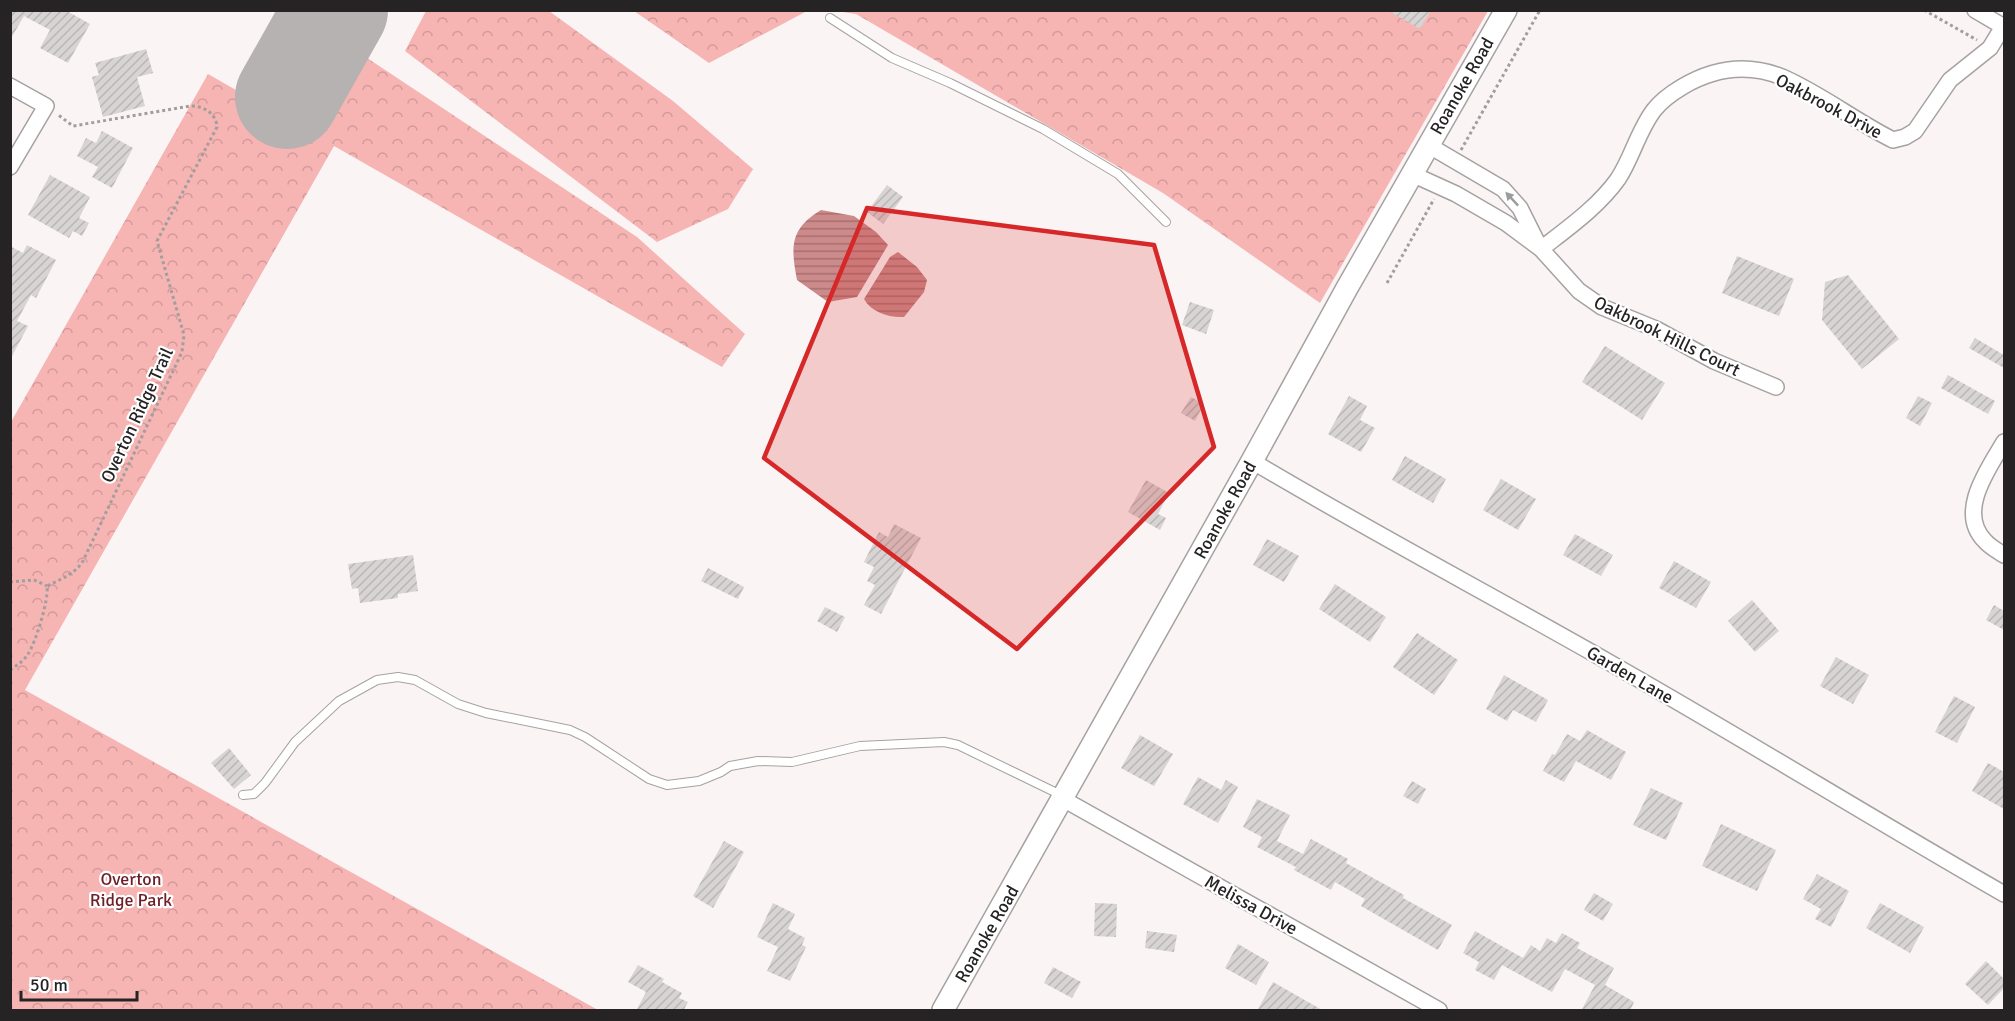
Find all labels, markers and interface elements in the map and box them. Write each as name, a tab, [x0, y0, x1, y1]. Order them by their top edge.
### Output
street label: Roanoke Road	[1425, 34, 1499, 138]
street label: Oakbrook Drive	[1772, 69, 1886, 143]
one-way arrow	[1505, 191, 1519, 206]
street label: Oakbrook Hills Court	[1590, 291, 1744, 381]
street label: Overton Ridge Trail	[96, 344, 178, 486]
street label: Roanoke Road	[1189, 457, 1261, 563]
street label: Garden Lane	[1583, 641, 1677, 709]
park label: Overton Ridge Park	[90, 868, 172, 911]
street label: Melissa Drive	[1201, 870, 1301, 940]
street label: Roanoke Road	[950, 882, 1024, 986]
scale bar	[21, 964, 136, 1002]
text: 50 m	[30, 974, 68, 996]

